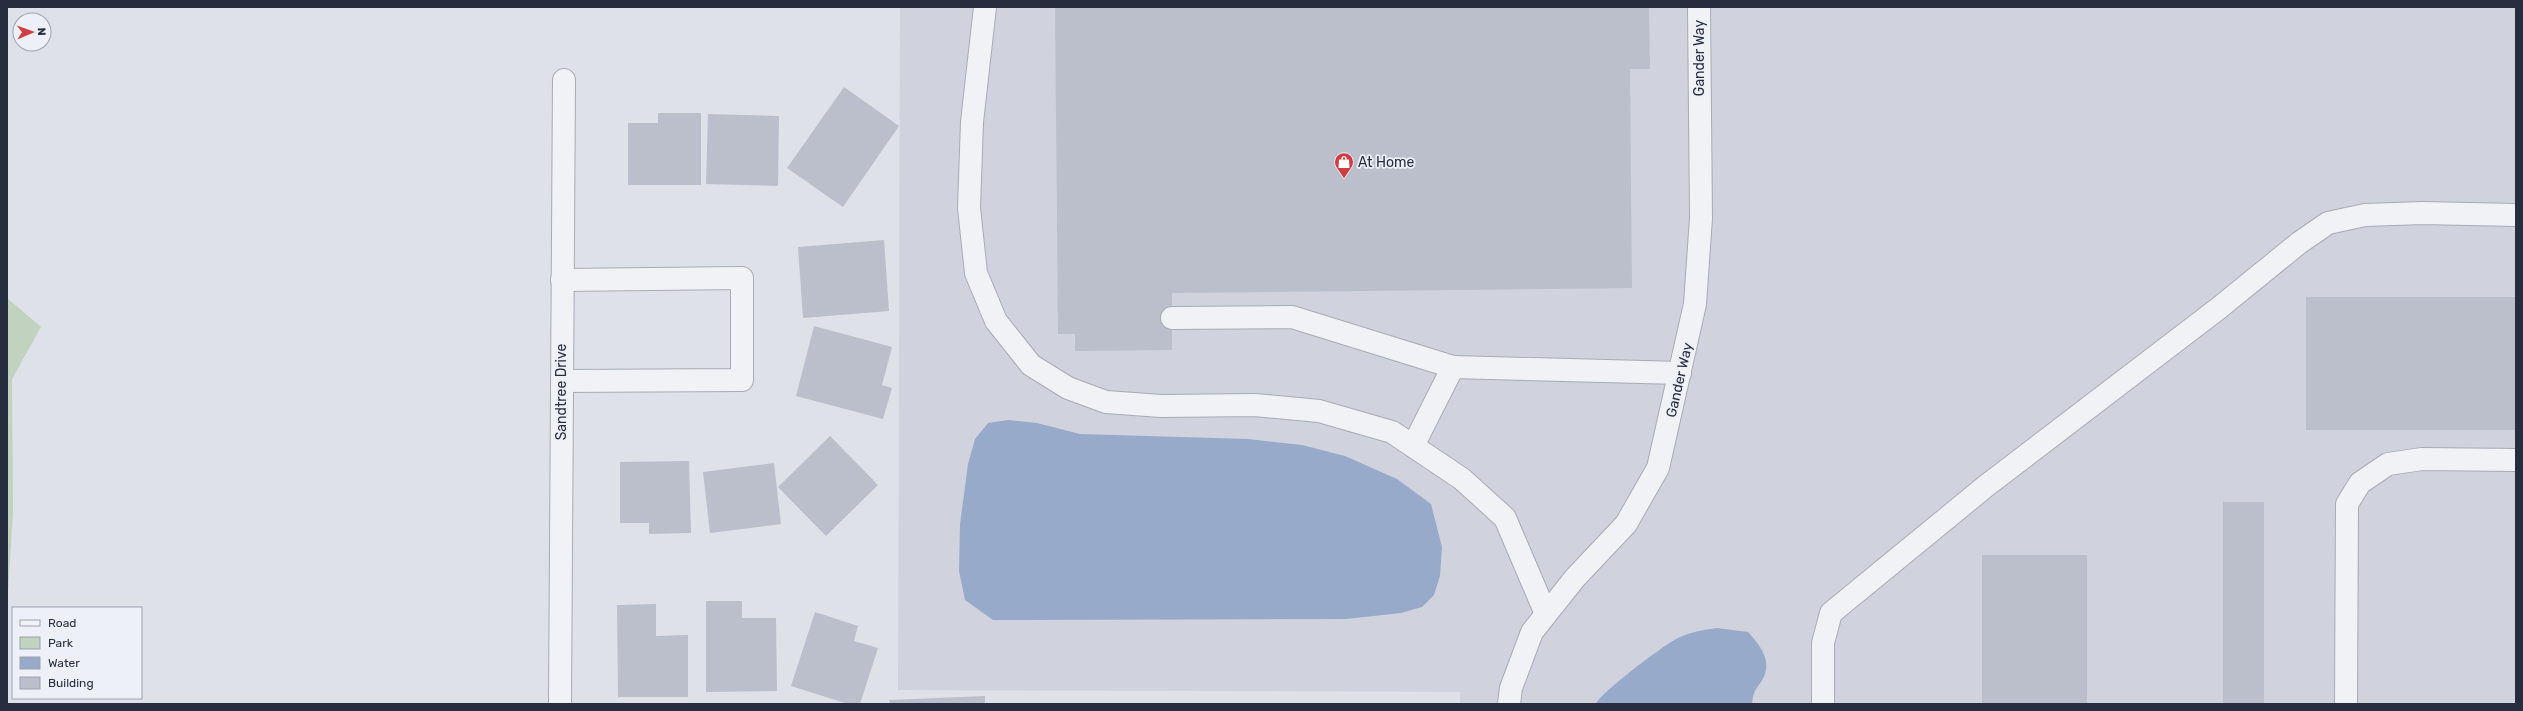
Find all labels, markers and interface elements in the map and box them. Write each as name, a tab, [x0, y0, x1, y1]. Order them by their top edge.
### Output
north arrow	[12, 12, 52, 52]
street label: Gander Way	[1691, 20, 1708, 96]
text: N	[35, 27, 48, 36]
shop icon: At Home	[1333, 151, 1355, 179]
place label: At Home	[1358, 154, 1414, 171]
street label: Gander Way	[1663, 341, 1696, 419]
street label: Sandtree Drive	[553, 343, 570, 440]
legend	[12, 607, 142, 699]
text: Road	[48, 616, 76, 630]
text: Park	[48, 636, 74, 650]
text: Water	[48, 656, 80, 670]
text: Building	[48, 676, 94, 690]

